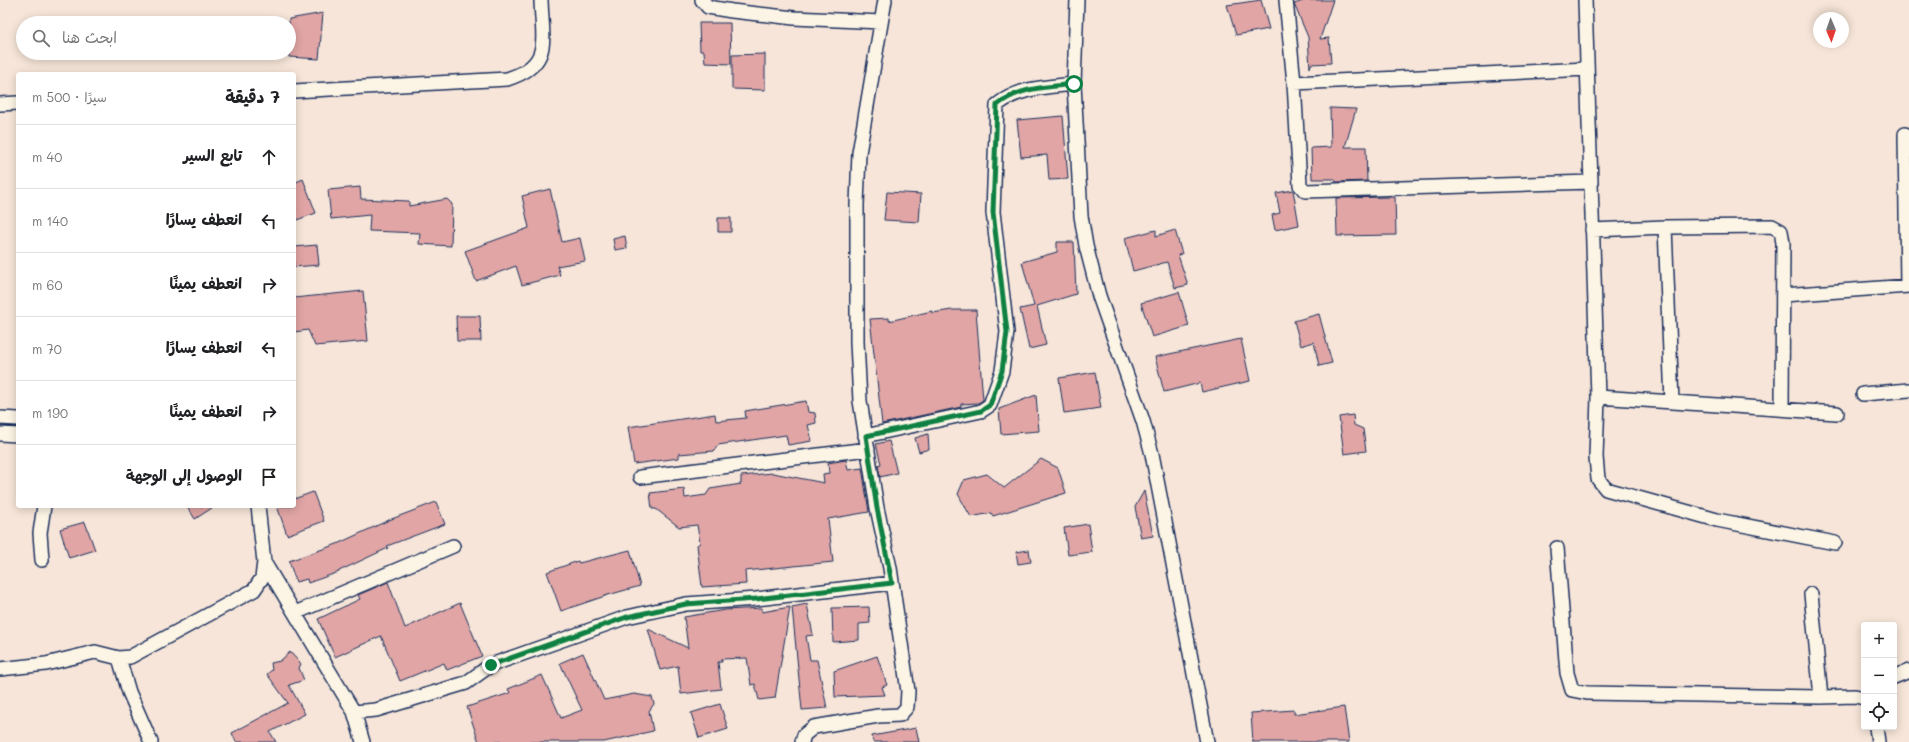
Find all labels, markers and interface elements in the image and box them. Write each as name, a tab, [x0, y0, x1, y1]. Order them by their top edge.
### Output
north arrow	[1813, 12, 1849, 48]
search box	[16, 16, 296, 60]
icon: search	[30, 27, 52, 49]
text: ابحث هنا	[62, 27, 117, 47]
route start	[1065, 75, 1083, 93]
text: 7 دقيقة	[225, 85, 280, 107]
text: سيرًا · 500 m	[32, 88, 107, 105]
text: تابع السير	[183, 145, 242, 165]
icon: ahead	[258, 146, 280, 168]
text: 40 m	[32, 148, 62, 165]
text: انعطف يسارًا	[166, 209, 242, 229]
icon: left	[258, 210, 280, 232]
text: 140 m	[32, 212, 68, 229]
text: انعطف يمينًا	[170, 273, 242, 293]
icon: right	[258, 274, 280, 296]
text: 60 m	[32, 276, 62, 293]
text: انعطف يسارًا	[166, 337, 242, 357]
icon: left	[258, 338, 280, 360]
text: 70 m	[32, 340, 62, 357]
text: انعطف يمينًا	[170, 401, 242, 421]
icon: right	[258, 402, 280, 424]
text: 190 m	[32, 404, 68, 421]
text: الوصول إلى الوجهة	[126, 465, 242, 485]
icon: arrive	[258, 466, 280, 488]
map controls	[1861, 622, 1897, 730]
button: +	[1861, 622, 1897, 658]
route end	[482, 656, 500, 674]
button: −	[1861, 658, 1897, 694]
button: locate	[1861, 694, 1897, 730]

